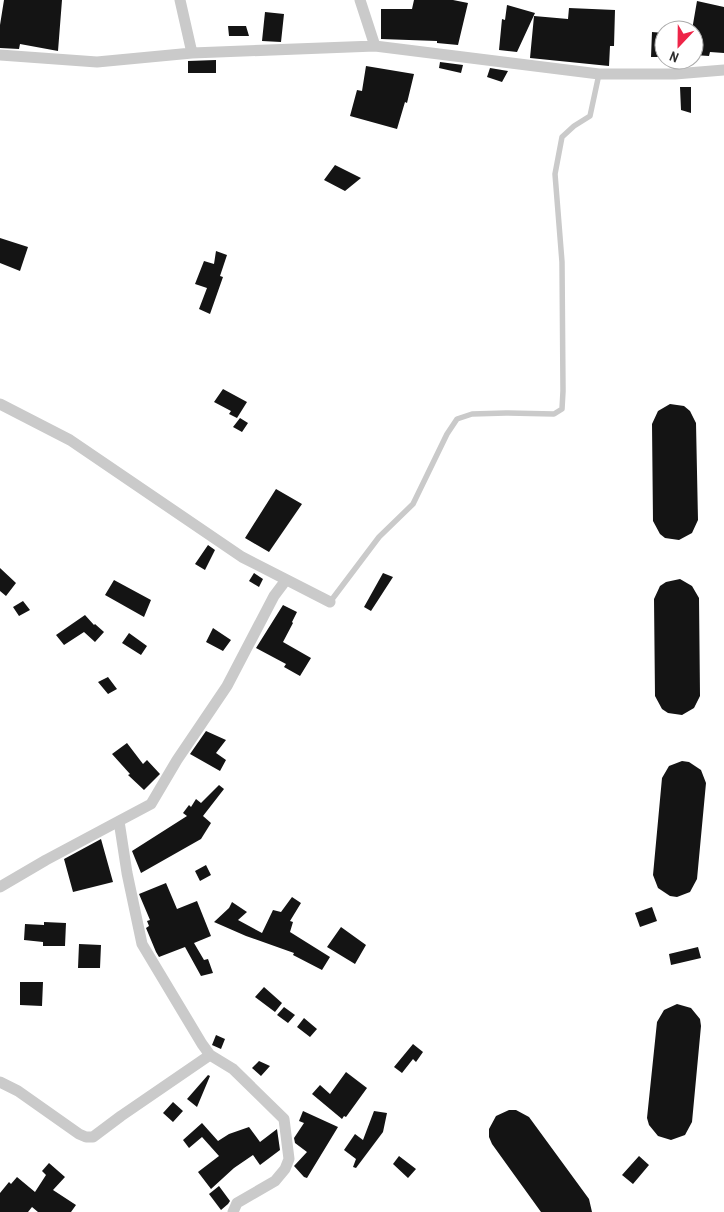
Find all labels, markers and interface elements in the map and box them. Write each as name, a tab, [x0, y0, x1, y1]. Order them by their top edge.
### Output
north arrow	[654, 20, 704, 70]
text: N	[667, 47, 681, 67]

